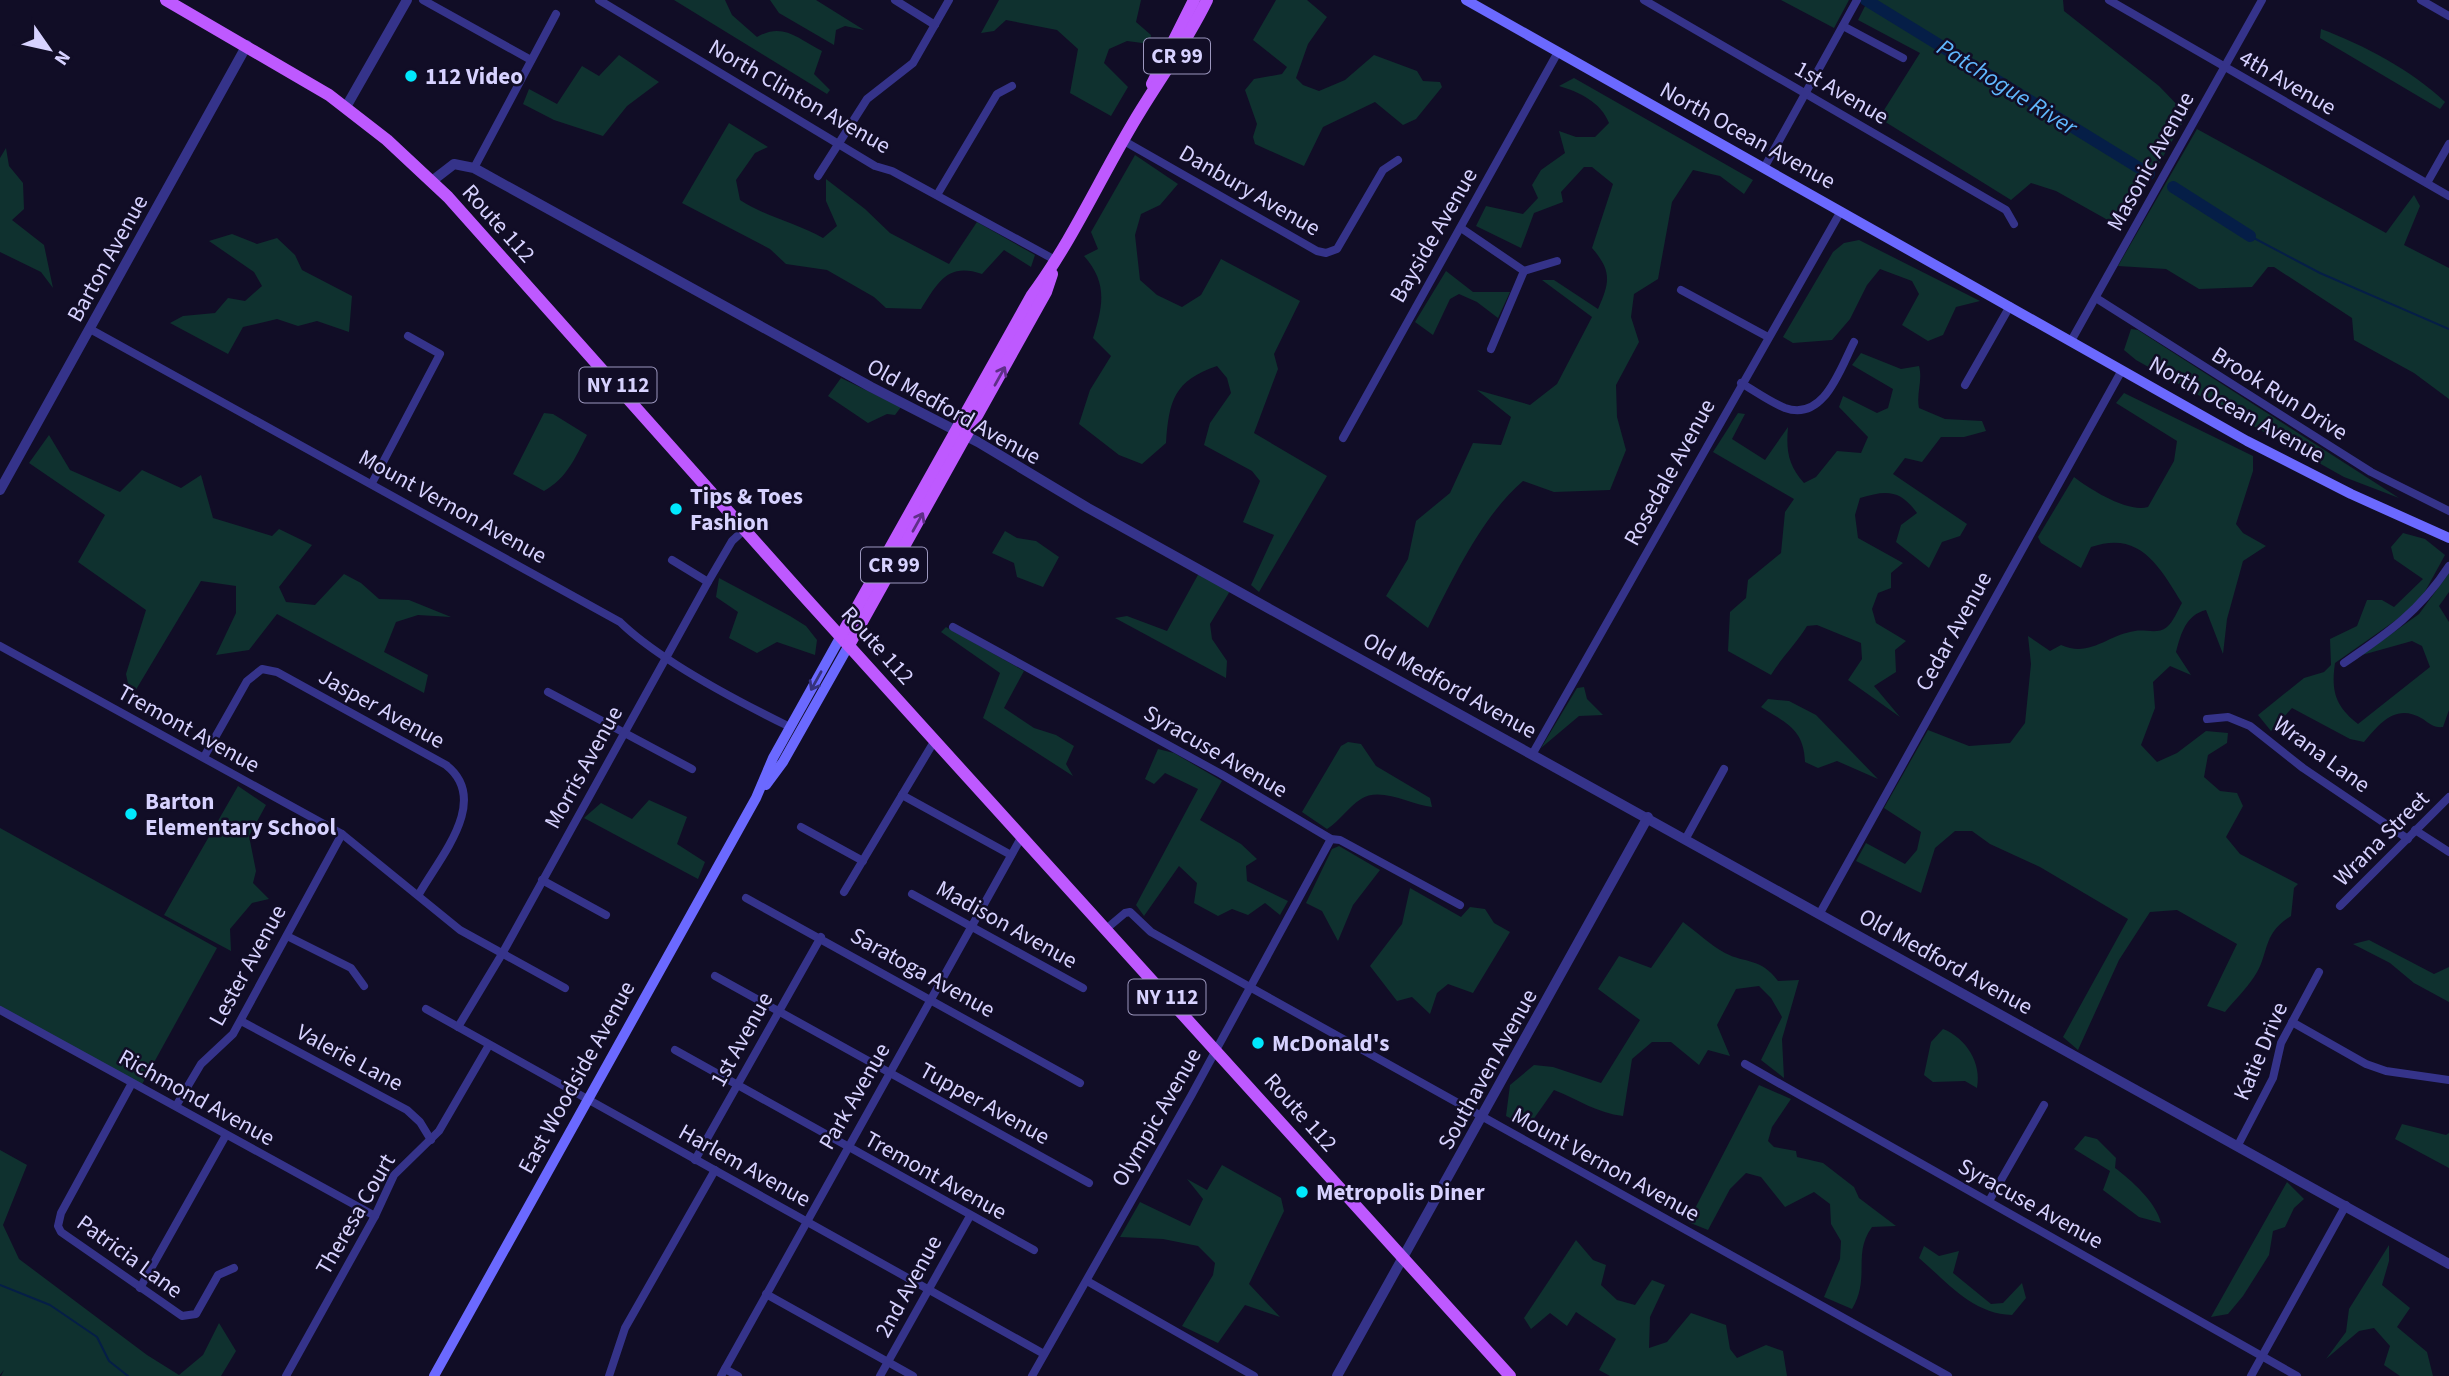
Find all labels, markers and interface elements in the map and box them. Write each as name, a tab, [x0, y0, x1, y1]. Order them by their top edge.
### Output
north arrow	[14, 14, 84, 84]
water label: Patchogue River	[1930, 30, 2085, 145]
street label: North Clinton Avenue	[703, 31, 897, 162]
road number: CR 99	[1144, 38, 1210, 74]
street label: 4th Avenue	[2233, 41, 2342, 124]
text: N	[47, 45, 77, 70]
street label: 1st Avenue	[1789, 52, 1895, 133]
place label: 112 Video	[425, 60, 523, 93]
marker: 112 Video	[403, 68, 419, 84]
street label: North Ocean Avenue	[1654, 73, 1842, 197]
street label: Masonic Avenue	[2099, 86, 2202, 237]
street label: Danbury Avenue	[1173, 137, 1327, 244]
street label: Bayside Avenue	[1381, 162, 1485, 309]
street label: Route 112	[454, 177, 543, 270]
street label: Barton Avenue	[59, 189, 156, 328]
street label: Brook Run Drive	[2205, 338, 2354, 448]
street label: North Ocean Avenue	[2143, 347, 2331, 471]
street label: Old Medford Avenue	[861, 350, 1047, 473]
one-way arrow	[993, 367, 1007, 387]
road number: NY 112	[580, 368, 656, 402]
street label: Rosedale Avenue	[1615, 393, 1723, 552]
street label: Mount Vernon Avenue	[353, 441, 553, 572]
place label: Tips & Toes Fashion	[690, 480, 803, 539]
marker: Tips & Toes Fashion	[668, 501, 684, 517]
one-way arrow	[911, 512, 925, 532]
road number: CR 99	[861, 548, 927, 582]
street label: Cedar Avenue	[1907, 565, 2000, 697]
street label: Route 112	[833, 599, 922, 692]
street label: Old Medford Avenue	[1357, 624, 1543, 747]
street label: Jasper Avenue	[313, 660, 451, 757]
one-way arrow	[809, 671, 823, 691]
street label: Tremont Avenue	[112, 676, 266, 781]
street label: Syracuse Avenue	[1138, 697, 1294, 806]
street label: Morris Avenue	[536, 700, 631, 835]
street label: Wrana Lane	[2266, 708, 2377, 801]
street label: Wrana Street	[2326, 783, 2437, 894]
place label: Barton Elementary School	[145, 785, 336, 844]
marker: Barton Elementary School	[123, 806, 139, 822]
street label: Madison Avenue	[930, 872, 1083, 977]
street label: Lester Avenue	[201, 899, 294, 1032]
street label: Old Medford Avenue	[1853, 900, 2039, 1023]
street label: Saratoga Avenue	[844, 919, 1001, 1026]
street label: East Woodside Avenue	[510, 975, 643, 1180]
road number: NY 112	[1128, 979, 1206, 1014]
street label: Southaven Avenue	[1430, 983, 1545, 1156]
street label: 1st Avenue	[702, 986, 781, 1093]
street label: Katie Drive	[2225, 997, 2296, 1105]
street label: Valerie Lane	[291, 1016, 409, 1099]
place label: McDonald's	[1272, 1027, 1389, 1060]
marker: McDonald's	[1250, 1035, 1266, 1051]
street label: Park Avenue	[811, 1037, 898, 1156]
street label: Richmond Avenue	[113, 1041, 281, 1154]
street label: Olympic Avenue	[1103, 1042, 1210, 1193]
street label: Tupper Avenue	[914, 1054, 1056, 1153]
street label: Route 112	[1256, 1066, 1345, 1159]
street label: Mount Vernon Avenue	[1506, 1099, 1706, 1230]
street label: Harlem Avenue	[673, 1116, 817, 1215]
street label: Tremont Avenue	[859, 1123, 1013, 1228]
street label: Theresa Court	[307, 1147, 404, 1281]
street label: Syracuse Avenue	[1952, 1150, 2109, 1257]
place label: Metropolis Diner	[1316, 1176, 1485, 1209]
marker: Metropolis Diner	[1294, 1184, 1310, 1200]
street label: Patricia Lane	[70, 1207, 189, 1306]
street label: 2nd Avenue	[867, 1229, 950, 1343]

